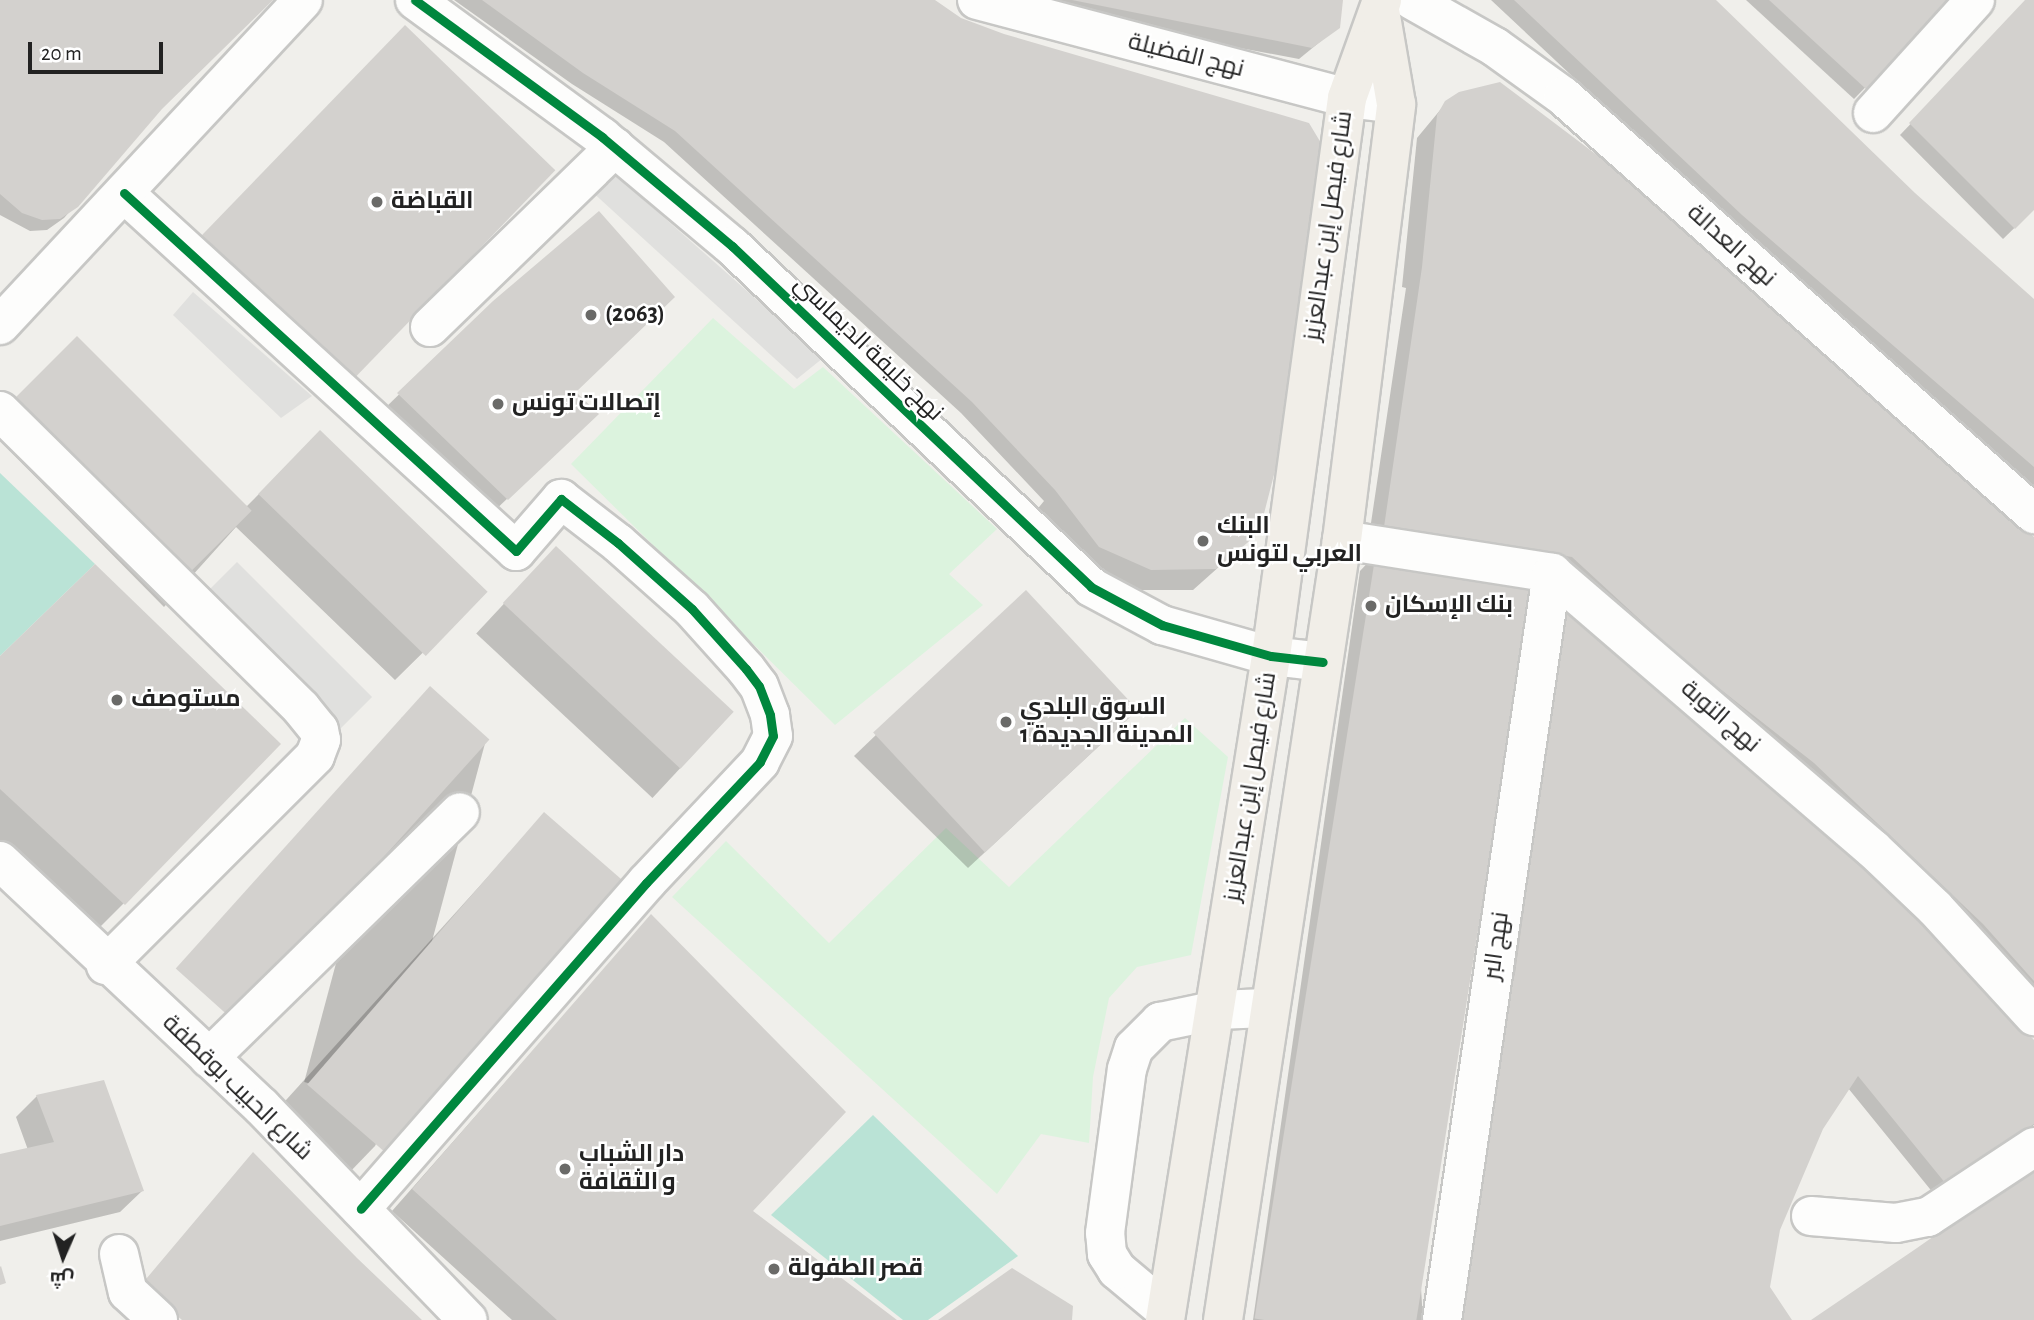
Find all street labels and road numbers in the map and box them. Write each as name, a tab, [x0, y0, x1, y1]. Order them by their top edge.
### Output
street label: نهج الفضيلة	[1125, 28, 1247, 84]
street label: شارع فيصل إبن عبدالعزيز	[1299, 109, 1359, 343]
street label: نهج العدالة	[1681, 199, 1781, 293]
street label: نهج خليفة الديماسي	[787, 270, 949, 428]
street label: شارع فيصل إبن عبدالعزيز	[1219, 670, 1283, 904]
street label: نهج التوبة	[1674, 675, 1766, 759]
street label: نهج البر	[1478, 910, 1516, 982]
street label: شارع الحبيب بوقطفة	[156, 1009, 318, 1167]

